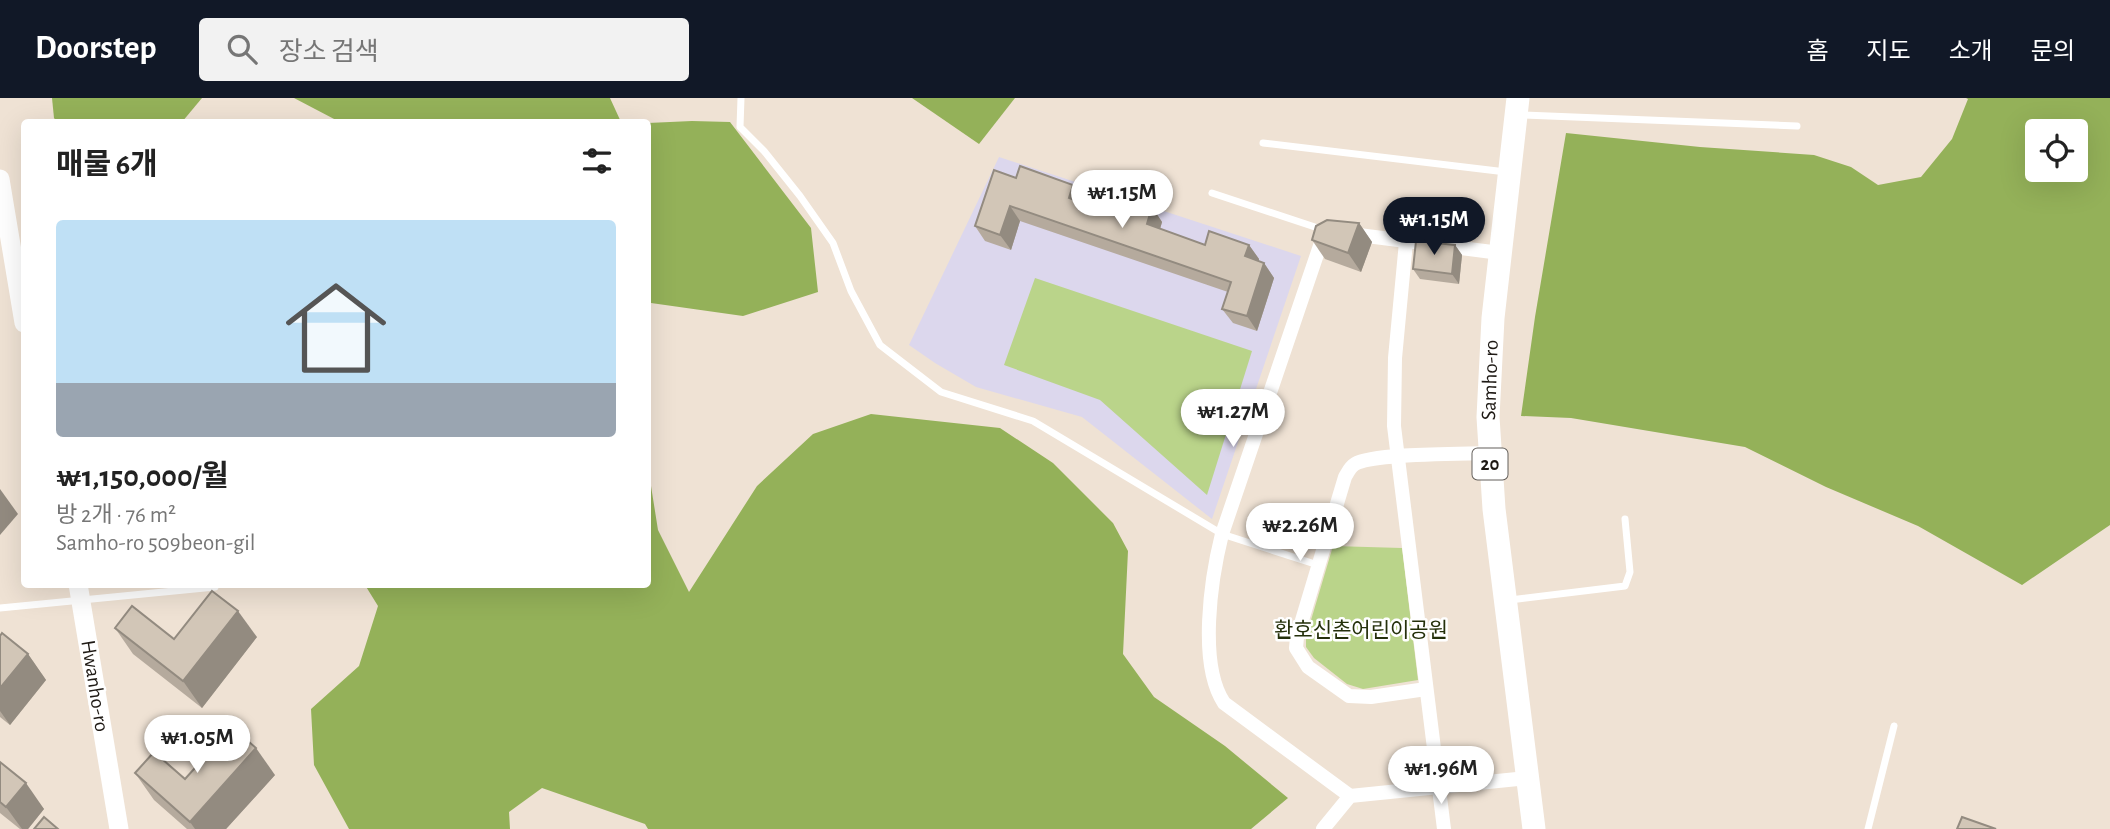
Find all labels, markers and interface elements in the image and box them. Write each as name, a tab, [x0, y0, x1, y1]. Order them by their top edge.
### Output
search box	[199, 18, 689, 81]
icon: search	[223, 30, 261, 68]
text: Doorstep	[35, 32, 157, 65]
text: 장소 검색	[279, 39, 379, 65]
text: 홈	[1806, 40, 1828, 64]
text: 지도	[1866, 40, 1911, 64]
text: 소개	[1949, 40, 1993, 64]
text: 문의	[2031, 40, 2075, 64]
map controls	[2025, 119, 2088, 182]
button: locate	[2025, 119, 2088, 182]
icon: filters	[578, 142, 616, 180]
text: 매물 6개	[56, 150, 158, 180]
pin: ₩1.15M	[1065, 170, 1179, 230]
text: ₩1.15M	[1087, 181, 1157, 204]
pin: ₩1.15M	[1377, 198, 1491, 257]
text: ₩1.15M	[1399, 208, 1469, 231]
icon: home	[273, 265, 399, 391]
street label: Samho-ro	[1478, 339, 1502, 421]
pin: ₩1.27M	[1176, 390, 1290, 449]
text: ₩1.27M	[1197, 400, 1269, 423]
road number: 20	[1472, 448, 1508, 480]
text: ₩1,150,000/월	[56, 462, 229, 492]
text: 방 2개 · 76 m²	[56, 504, 176, 527]
pin: ₩2.26M	[1243, 504, 1357, 563]
text: ₩2.26M	[1262, 514, 1338, 537]
text: Samho-ro 509beon-gil	[56, 532, 255, 555]
park label: 환호신촌어린이공원	[1274, 619, 1448, 641]
street label: Hwanho-ro	[77, 639, 113, 733]
pin: ₩1.05M	[140, 716, 254, 775]
text: ₩1.05M	[160, 726, 234, 749]
pin: ₩1.96M	[1384, 746, 1498, 806]
text: ₩1.96M	[1404, 757, 1478, 780]

